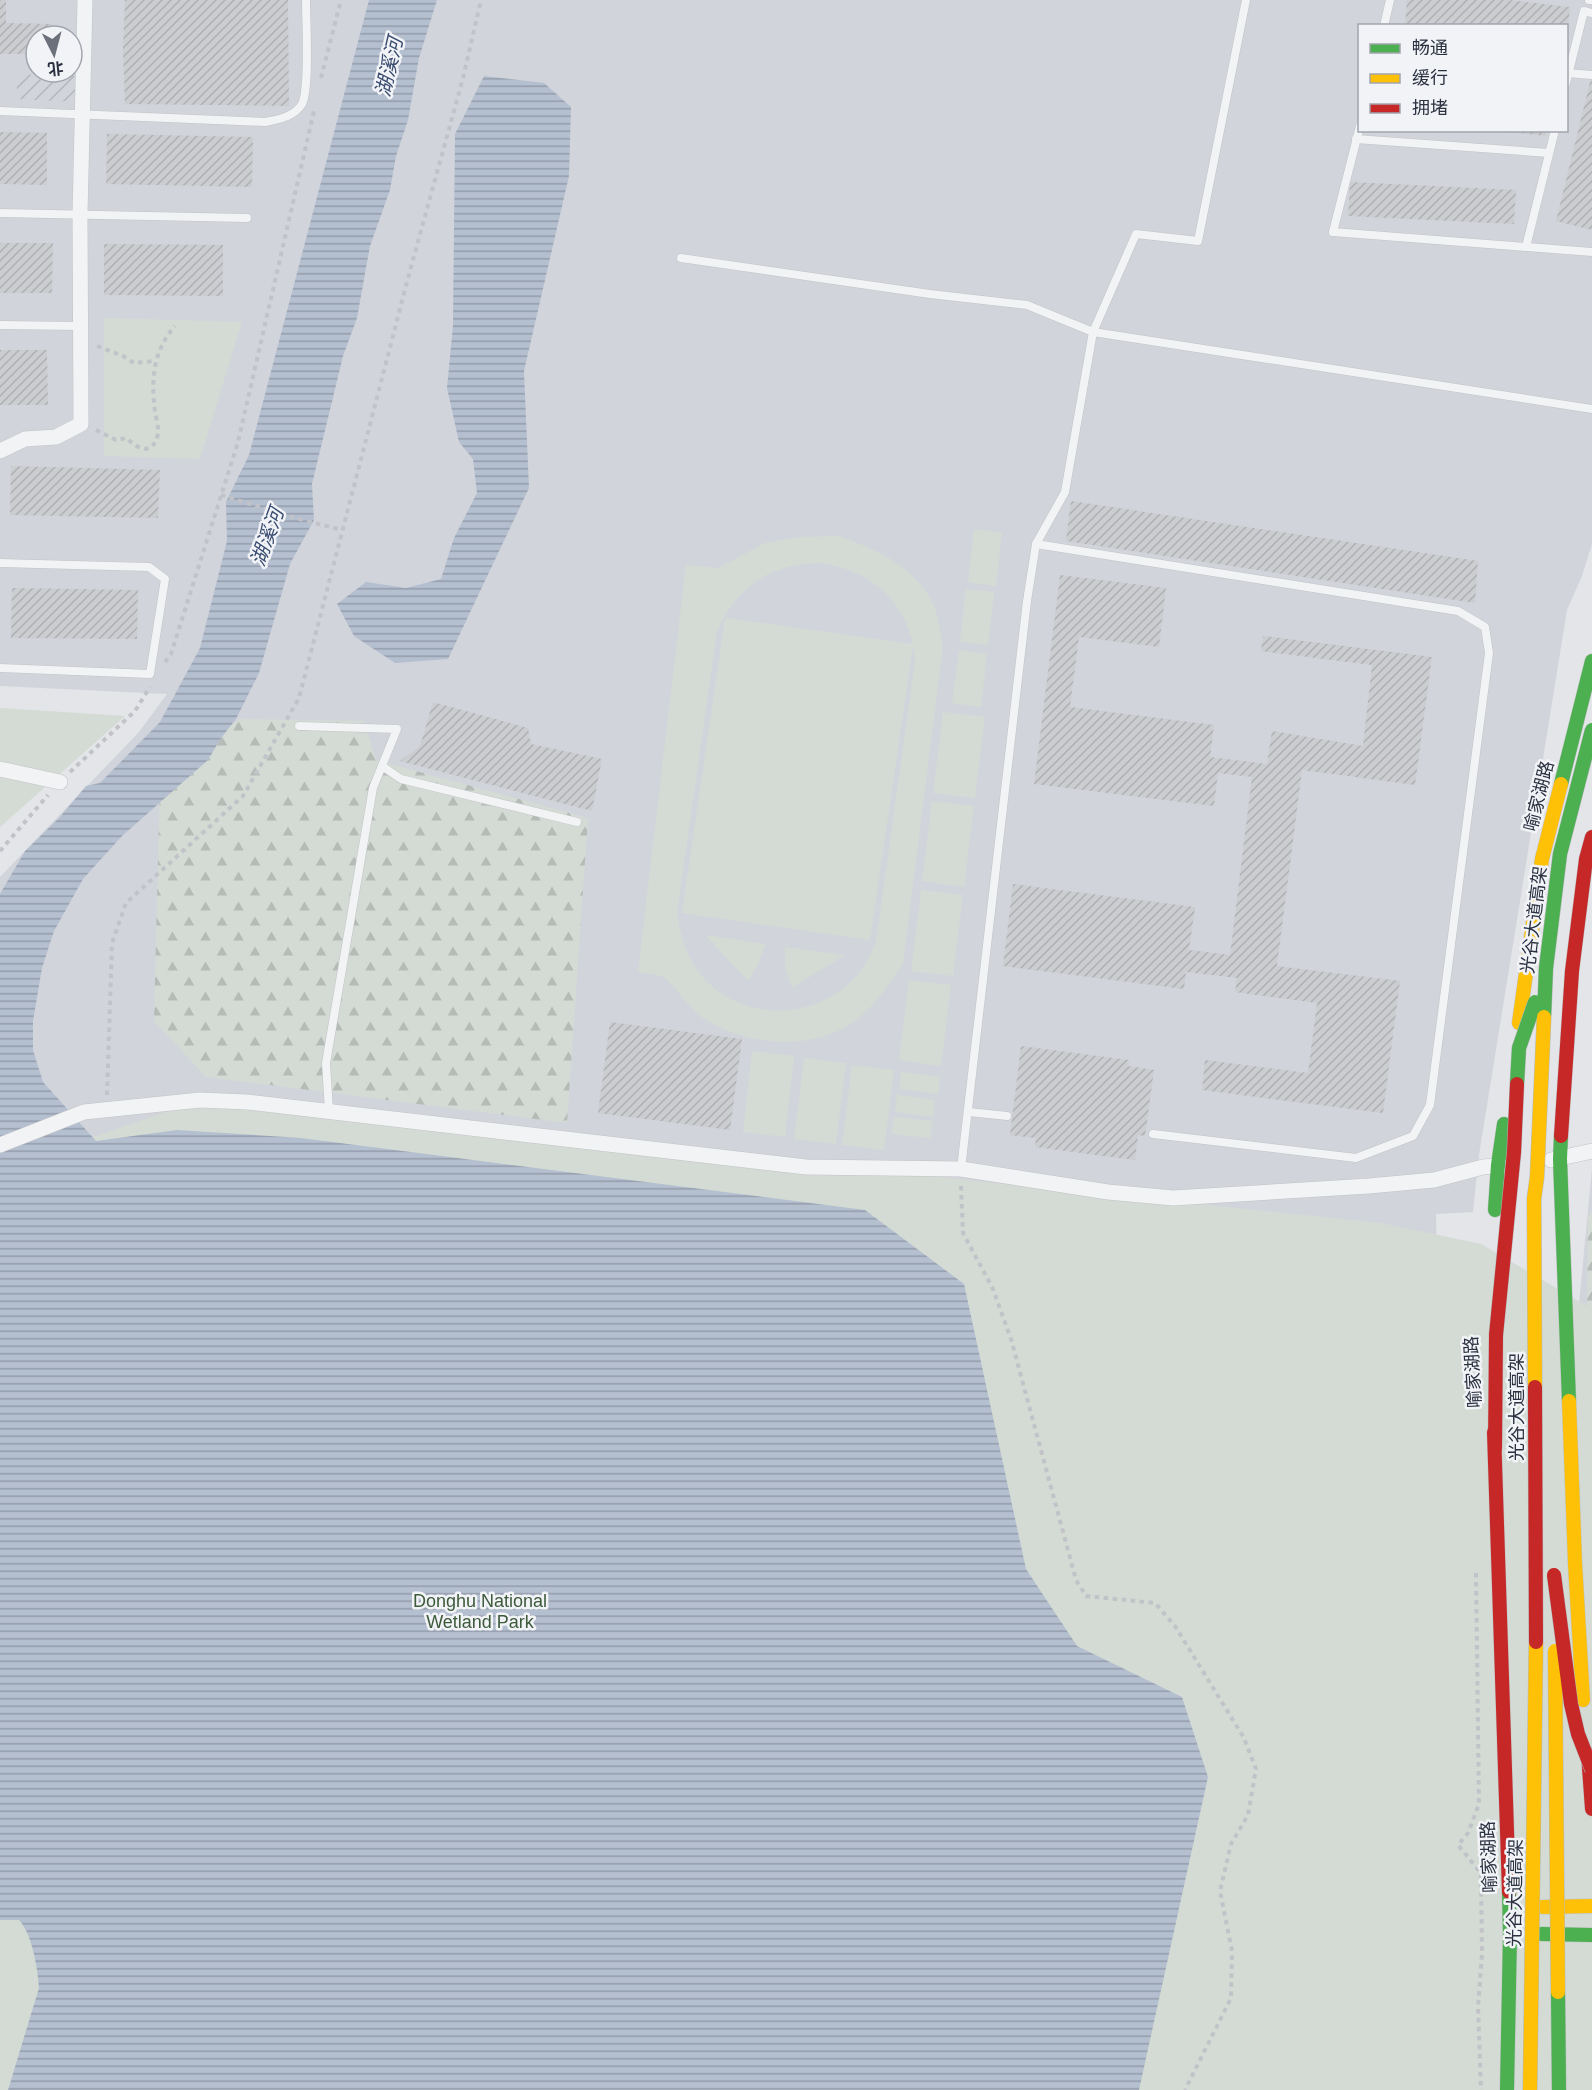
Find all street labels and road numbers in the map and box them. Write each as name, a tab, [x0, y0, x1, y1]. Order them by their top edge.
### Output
street label: 喻家湖路	[1521, 759, 1557, 833]
street label: 光谷大道高架	[1517, 865, 1551, 975]
street label: 喻家湖路	[1461, 1336, 1485, 1408]
street label: 光谷大道高架	[1507, 1353, 1527, 1461]
street label: 喻家湖路	[1478, 1821, 1500, 1893]
street label: 光谷大道高架	[1504, 1839, 1526, 1947]

